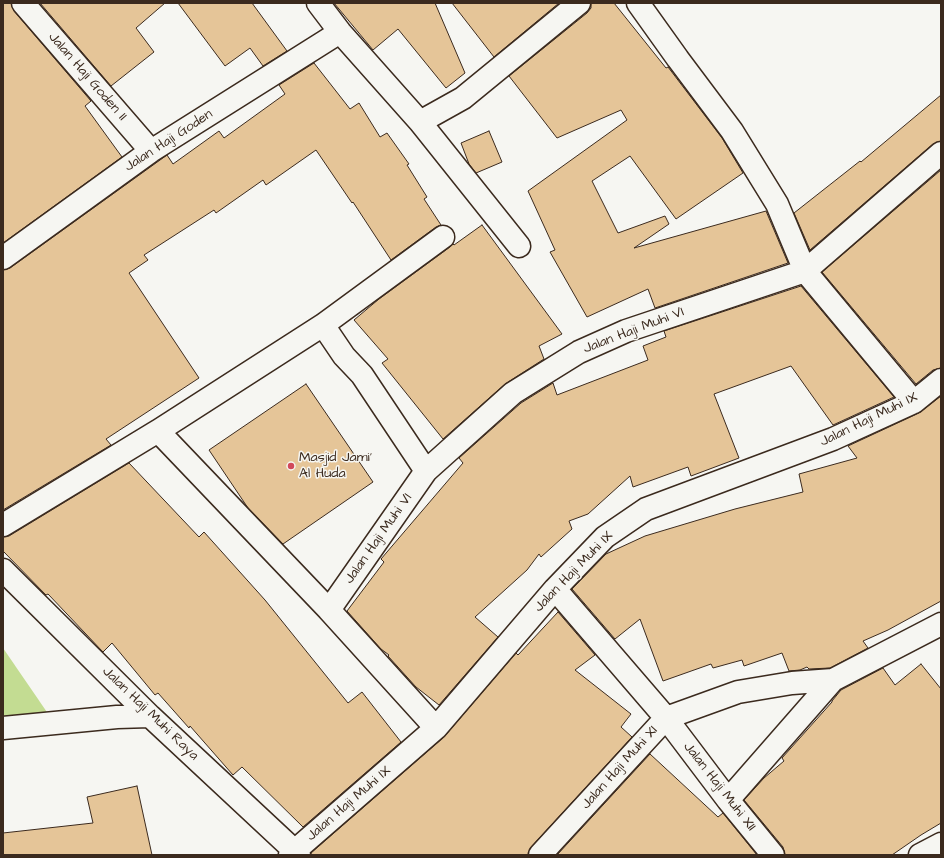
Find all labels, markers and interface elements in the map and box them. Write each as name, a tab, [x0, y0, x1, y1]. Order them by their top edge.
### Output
street label: Jalan Haji Goden II	[44, 29, 130, 125]
street label: Jalan Haji Goden	[122, 106, 216, 176]
street label: Jalan Haji Muhi VI	[581, 304, 687, 358]
street label: Jalan Haji Muhi IX	[818, 389, 920, 451]
place label: Masjid Jami' Al Huda	[299, 450, 372, 482]
marker: Masjid Jami' Al Huda	[286, 461, 296, 471]
street label: Jalan Haji Muhi VI	[342, 491, 416, 587]
street label: Jalan Haji Muhi IX	[531, 528, 617, 616]
street label: Jalan Haji Muhi Raya	[98, 664, 202, 764]
street label: Jalan Haji Muhi XI	[578, 723, 662, 813]
street label: Jalan Haji Muhi XII	[679, 739, 759, 835]
street label: Jalan Haji Muhi IX	[303, 763, 395, 845]

